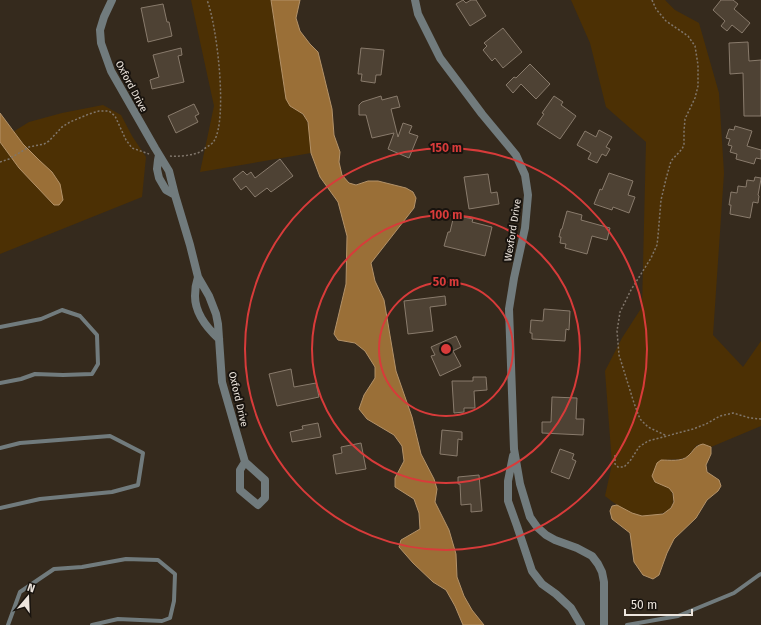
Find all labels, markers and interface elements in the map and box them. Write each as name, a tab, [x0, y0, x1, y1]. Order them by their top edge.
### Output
street label: Oxford Drive	[113, 59, 150, 114]
text: 150 m	[430, 141, 462, 155]
street label: Wexford Drive	[502, 198, 524, 262]
text: 100 m	[430, 208, 462, 222]
text: 50 m	[433, 275, 459, 289]
centre of rings	[439, 342, 453, 356]
street label: Oxford Drive	[226, 370, 250, 428]
north arrow	[8, 577, 48, 617]
text: N	[26, 581, 37, 595]
scale bar	[625, 591, 692, 617]
text: 50 m	[631, 598, 657, 612]

